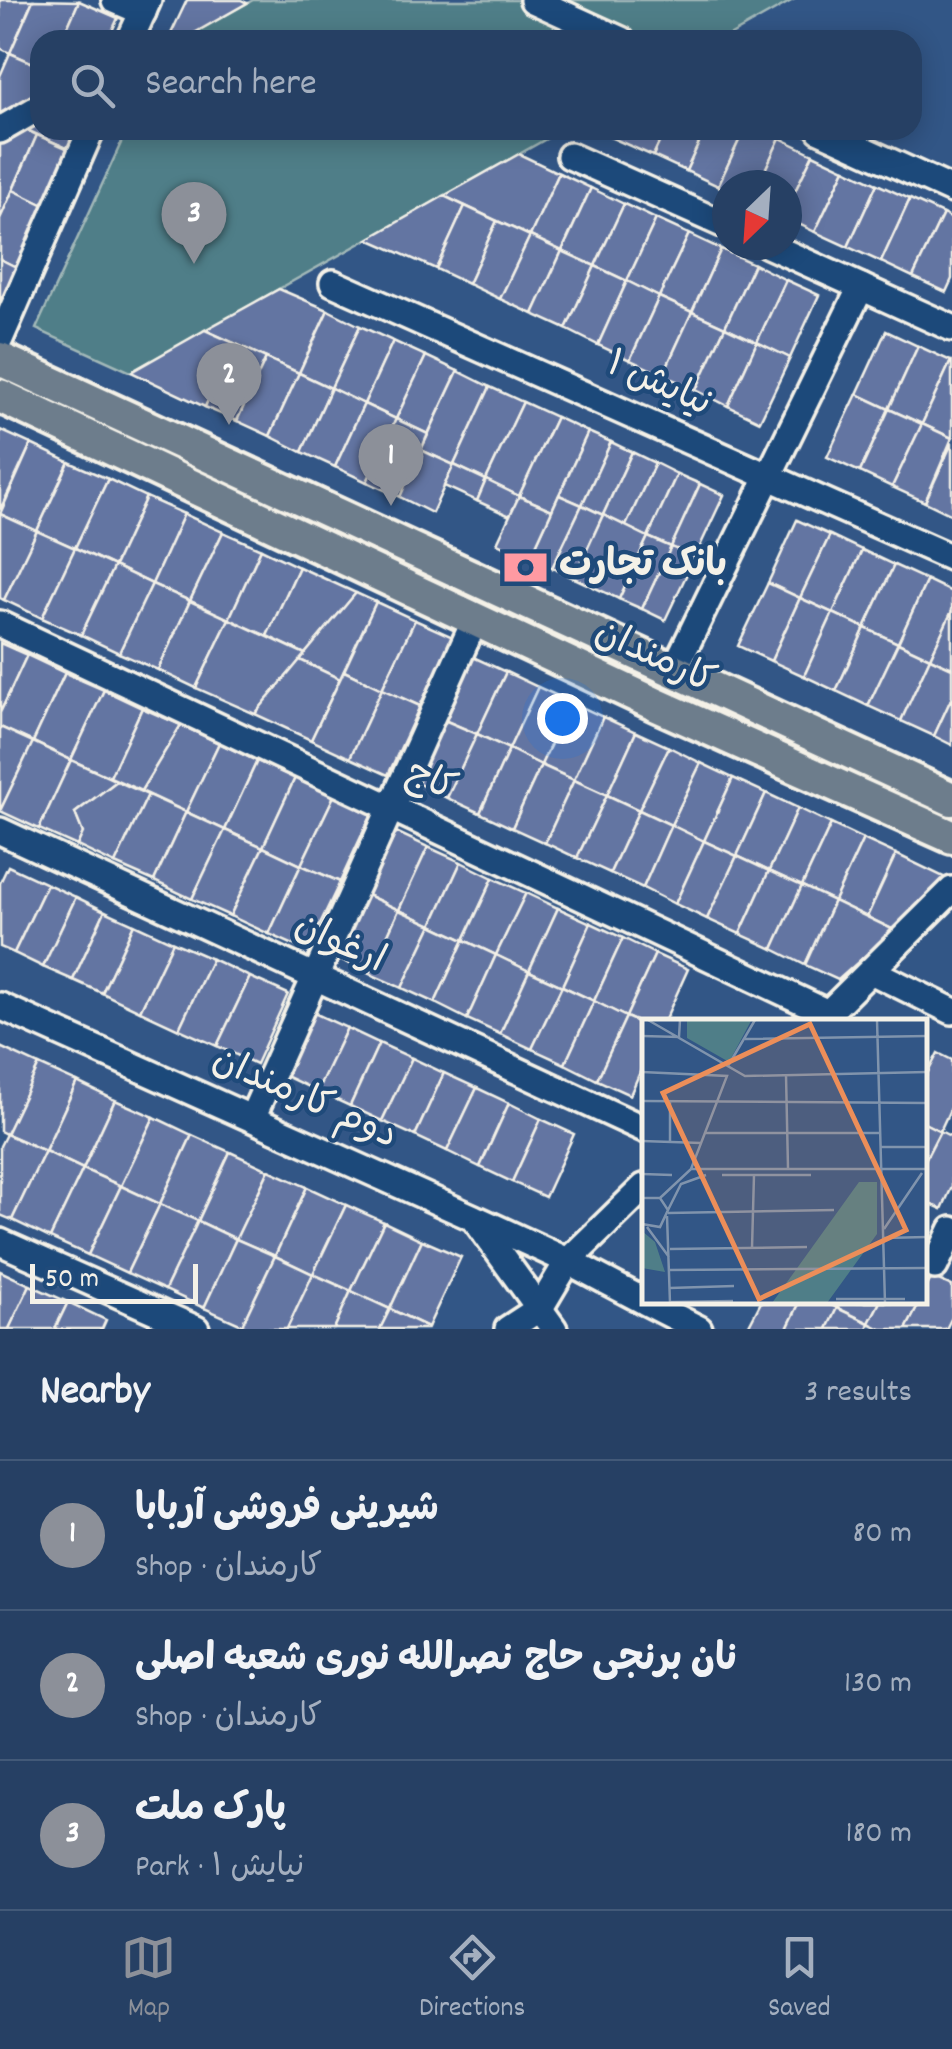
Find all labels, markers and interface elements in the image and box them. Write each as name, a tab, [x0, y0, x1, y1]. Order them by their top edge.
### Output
search box	[30, 30, 922, 140]
icon: search	[65, 58, 120, 113]
text: Search here	[145, 58, 317, 113]
north arrow	[712, 170, 802, 260]
pin: 3	[162, 182, 226, 264]
street label: نیایش ۱	[597, 338, 719, 434]
pin: 2	[196, 342, 262, 425]
pin: 1	[358, 424, 424, 506]
place label: بانک تجارت	[559, 540, 727, 595]
bank icon: بانک تجارت	[502, 543, 550, 591]
street label: کارمندان	[585, 607, 723, 711]
your location	[537, 693, 588, 744]
street label: کاج	[396, 748, 464, 818]
street label: ارغوان	[284, 900, 394, 990]
inset map	[642, 1019, 927, 1304]
street label: دوم کارمندان	[202, 1035, 406, 1165]
scale bar	[30, 1259, 198, 1304]
text: 50 m	[45, 1261, 99, 1301]
text: Nearby	[40, 1364, 150, 1424]
text: 3 results	[804, 1371, 912, 1417]
text: شیرینی فروشی آربابا	[135, 1484, 439, 1539]
text: 1	[69, 1512, 76, 1558]
text: 80 m	[852, 1512, 912, 1558]
text: Shop · کارمندان	[135, 1546, 322, 1592]
text: نان برنجی حاج نصرالله نوری شعبه اصلی	[135, 1634, 737, 1689]
text: 2	[66, 1662, 79, 1708]
text: 130 m	[844, 1662, 912, 1708]
text: Shop · کارمندان	[135, 1696, 322, 1742]
text: پارک ملت	[135, 1784, 286, 1839]
text: 3	[65, 1812, 80, 1858]
text: 180 m	[845, 1812, 912, 1858]
text: Park · نیایش ۱	[135, 1846, 304, 1892]
tab: Map	[121, 1930, 176, 2030]
tab: Directions	[419, 1930, 525, 2030]
tab: Saved	[768, 1930, 831, 2030]

